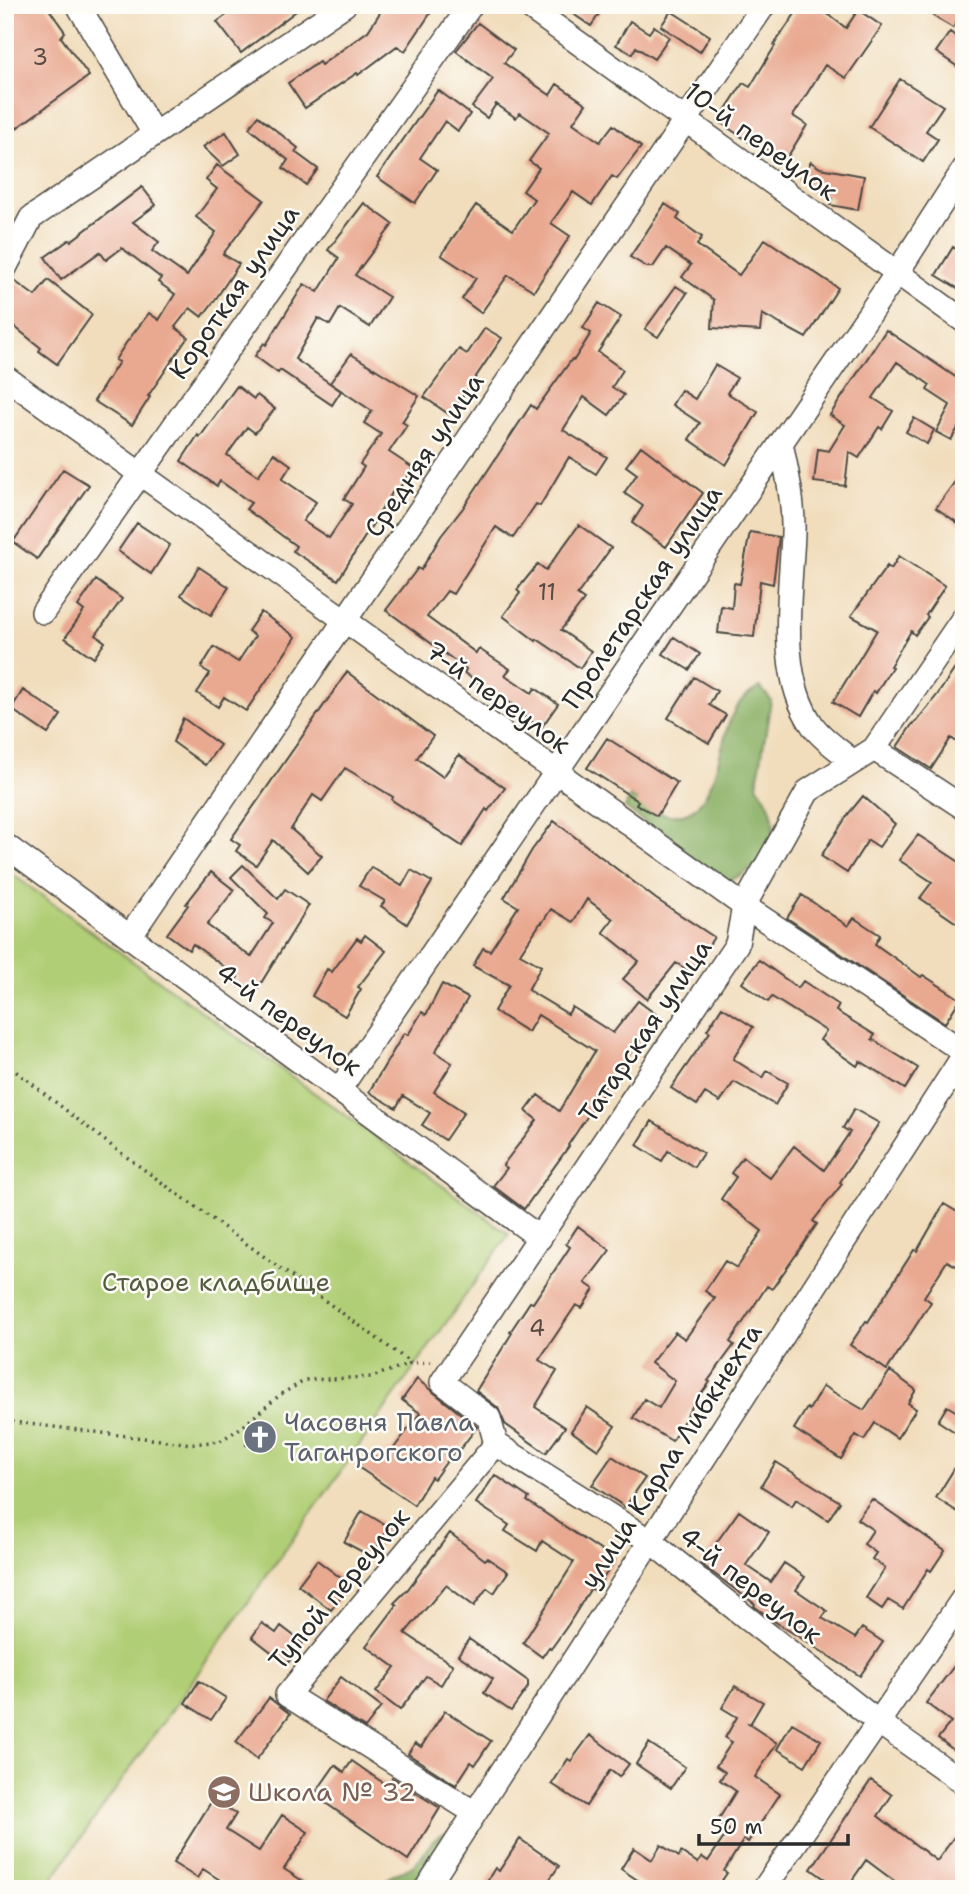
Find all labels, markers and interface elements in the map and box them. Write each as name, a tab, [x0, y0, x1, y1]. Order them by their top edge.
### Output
house number: 3	[32, 42, 48, 72]
street label: 10-й переулок	[678, 73, 845, 208]
street label: Короткая улица	[160, 198, 307, 386]
street label: Средняя улица	[356, 366, 492, 544]
street label: Пролетарская улица	[554, 478, 730, 715]
house number: 11	[538, 577, 556, 607]
street label: 7-й переулок	[419, 632, 578, 761]
street label: Татарская улица	[570, 932, 719, 1130]
street label: 4-й переулок	[209, 954, 369, 1083]
park label: Старое кладбище	[102, 1264, 330, 1299]
house number: 4	[529, 1313, 545, 1343]
street label: улица Карла Либкнехта	[572, 1316, 770, 1595]
place label: Часовня Павла Таганрогского	[284, 1404, 474, 1469]
church icon: Часовня Павла Таганрогского	[241, 1418, 279, 1456]
street label: Тупой переулок	[260, 1500, 417, 1677]
street label: 4-й переулок	[673, 1518, 830, 1651]
school or university icon: Школа № 32	[205, 1773, 243, 1811]
place label: Школа № 32	[248, 1774, 416, 1809]
scale bar	[699, 1803, 848, 1847]
text: 50 m	[710, 1813, 763, 1841]

